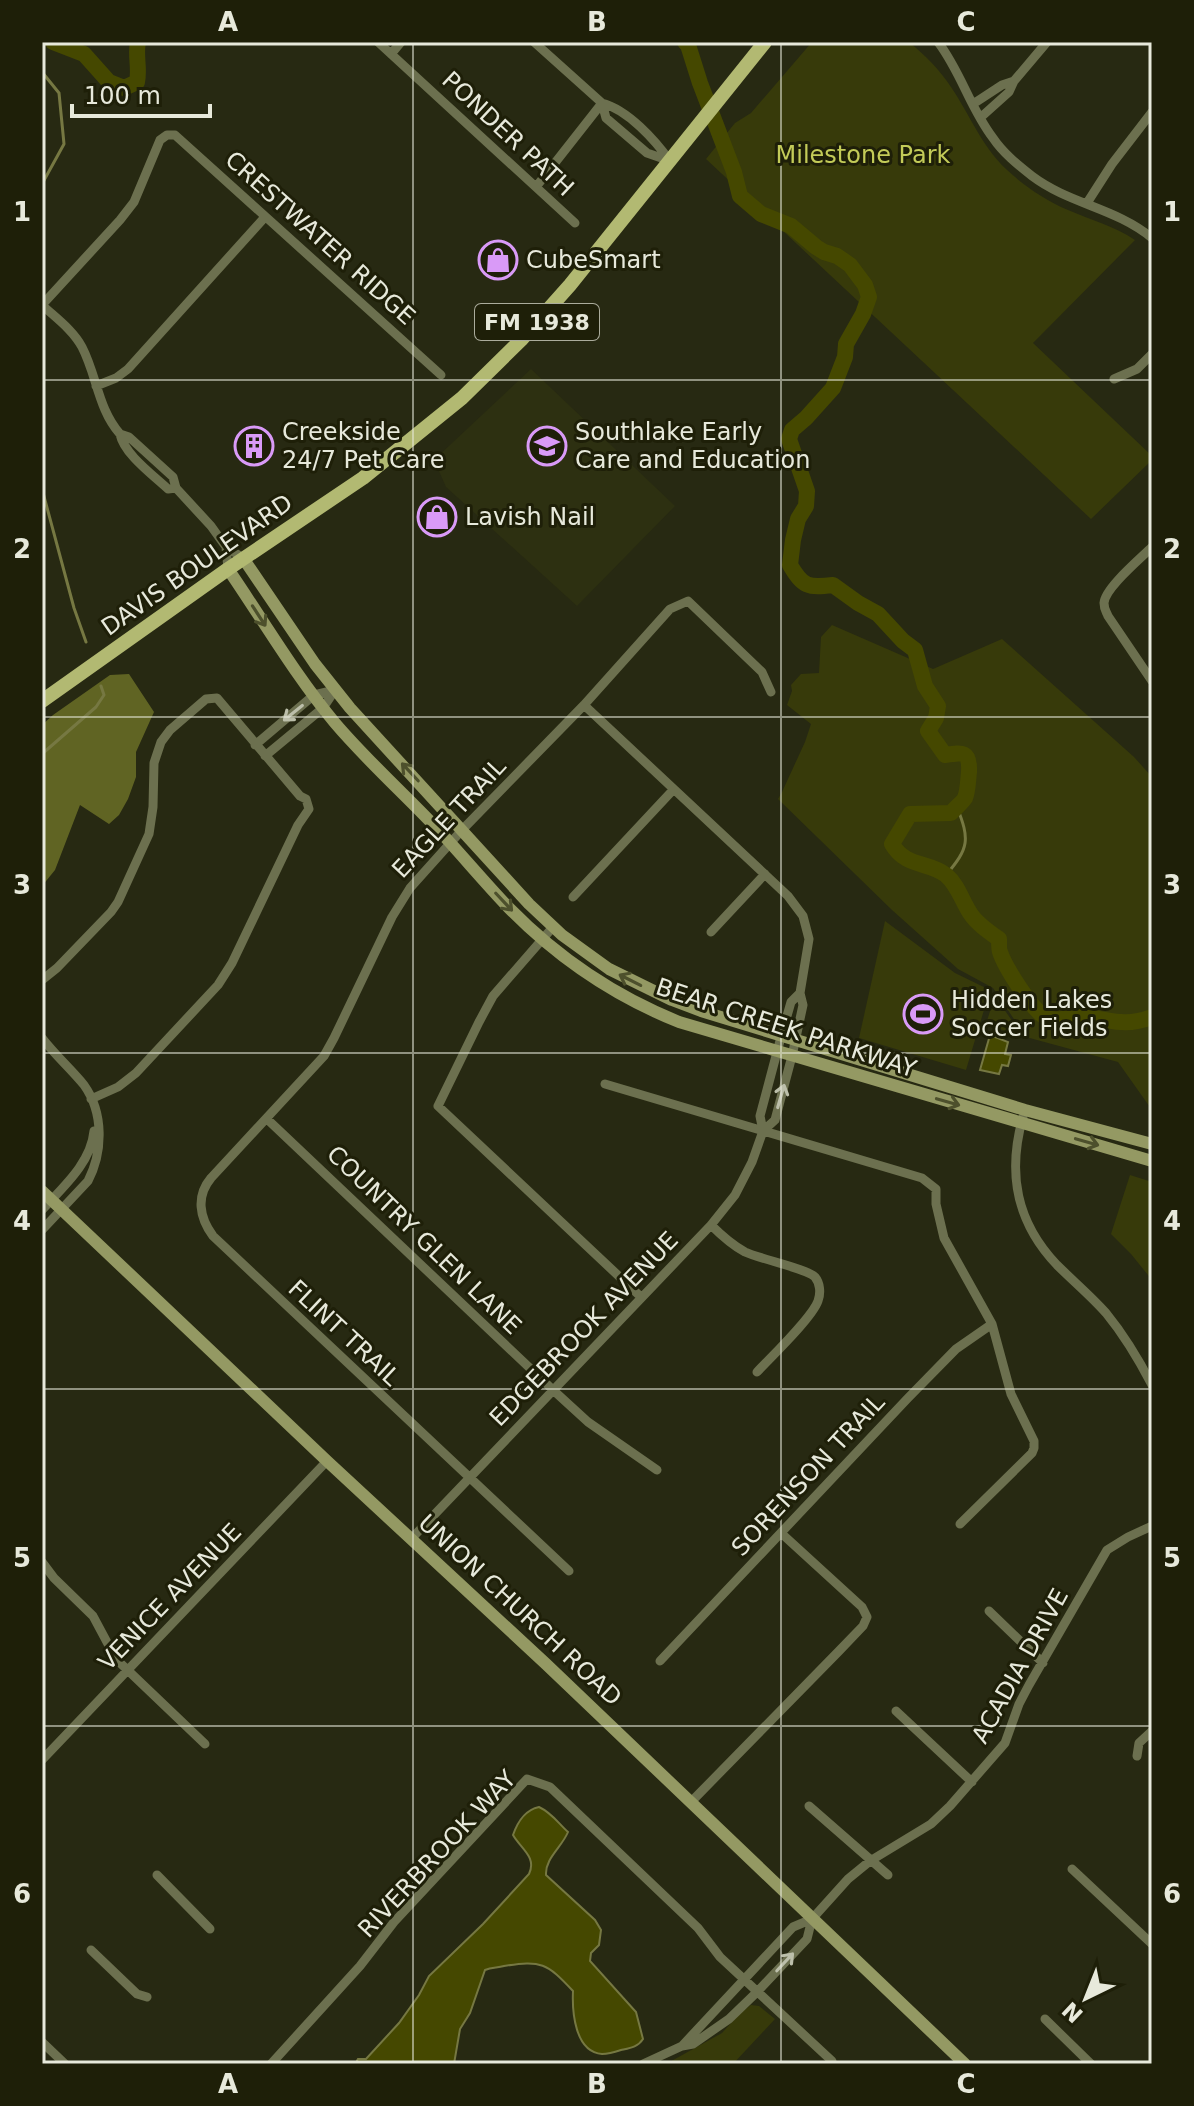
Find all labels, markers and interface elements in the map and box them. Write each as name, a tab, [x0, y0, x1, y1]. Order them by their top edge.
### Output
text: A	[218, 7, 238, 37]
text: B	[587, 7, 607, 37]
text: C	[956, 7, 976, 37]
street label: PONDER PATH	[436, 66, 580, 202]
scale bar	[72, 68, 210, 118]
text: 100 m	[84, 82, 161, 110]
park label: Milestone Park	[776, 141, 951, 169]
street label: CRESTWATER RIDGE	[219, 145, 421, 331]
text: 1	[13, 197, 31, 227]
text: 1	[1163, 197, 1181, 227]
shop icon: CubeSmart	[477, 239, 519, 281]
place label: CubeSmart	[526, 246, 661, 274]
road number: FM 1938	[475, 304, 599, 340]
place label: Creekside 24/7 Pet Care	[282, 418, 445, 474]
place label: Southlake Early Care and Education	[575, 418, 810, 474]
building icon: Creekside 24/7 Pet Care	[233, 425, 275, 467]
school or university icon: Southlake Early Care and Education	[526, 425, 568, 467]
street label: DAVIS BOULEVARD	[96, 488, 298, 642]
shop icon: Lavish Nail	[416, 496, 458, 538]
place label: Lavish Nail	[465, 503, 595, 531]
text: 2	[13, 534, 31, 564]
text: 2	[1163, 534, 1181, 564]
one-way arrow	[252, 604, 268, 627]
one-way arrow	[284, 704, 304, 722]
street label: EAGLE TRAIL	[387, 752, 512, 884]
one-way arrow	[402, 763, 420, 783]
text: 3	[13, 870, 31, 900]
text: 3	[1163, 870, 1181, 900]
one-way arrow	[494, 891, 512, 911]
one-way arrow	[618, 971, 642, 987]
street label: BEAR CREEK PARKWAY	[652, 973, 920, 1083]
place label: Hidden Lakes Soccer Fields	[951, 986, 1112, 1042]
sports icon: Hidden Lakes Soccer Fields	[902, 993, 944, 1035]
one-way arrow	[775, 1083, 790, 1109]
one-way arrow	[935, 1096, 960, 1110]
one-way arrow	[1073, 1135, 1099, 1150]
street label: COUNTRY GLEN LANE	[321, 1140, 527, 1340]
text: 4	[13, 1206, 31, 1236]
text: 4	[1163, 1206, 1181, 1236]
street label: EDGEBROOK AVENUE	[484, 1226, 684, 1432]
street label: FLINT TRAIL	[283, 1274, 406, 1392]
street label: SORENSON TRAIL	[726, 1388, 891, 1562]
street label: UNION CHURCH ROAD	[413, 1509, 627, 1711]
street label: VENICE AVENUE	[93, 1518, 247, 1676]
text: 5	[13, 1543, 31, 1573]
text: 5	[1163, 1543, 1181, 1573]
street label: ACADIA DRIVE	[966, 1584, 1074, 1748]
street label: RIVERBROOK WAY	[352, 1765, 522, 1943]
text: 6	[13, 1879, 31, 1909]
text: 6	[1163, 1879, 1181, 1909]
one-way arrow	[775, 1953, 794, 1973]
north arrow	[1046, 1958, 1126, 2038]
text: N	[1057, 1997, 1088, 2028]
text: A	[218, 2069, 238, 2099]
text: B	[587, 2069, 607, 2099]
text: C	[956, 2069, 976, 2099]

